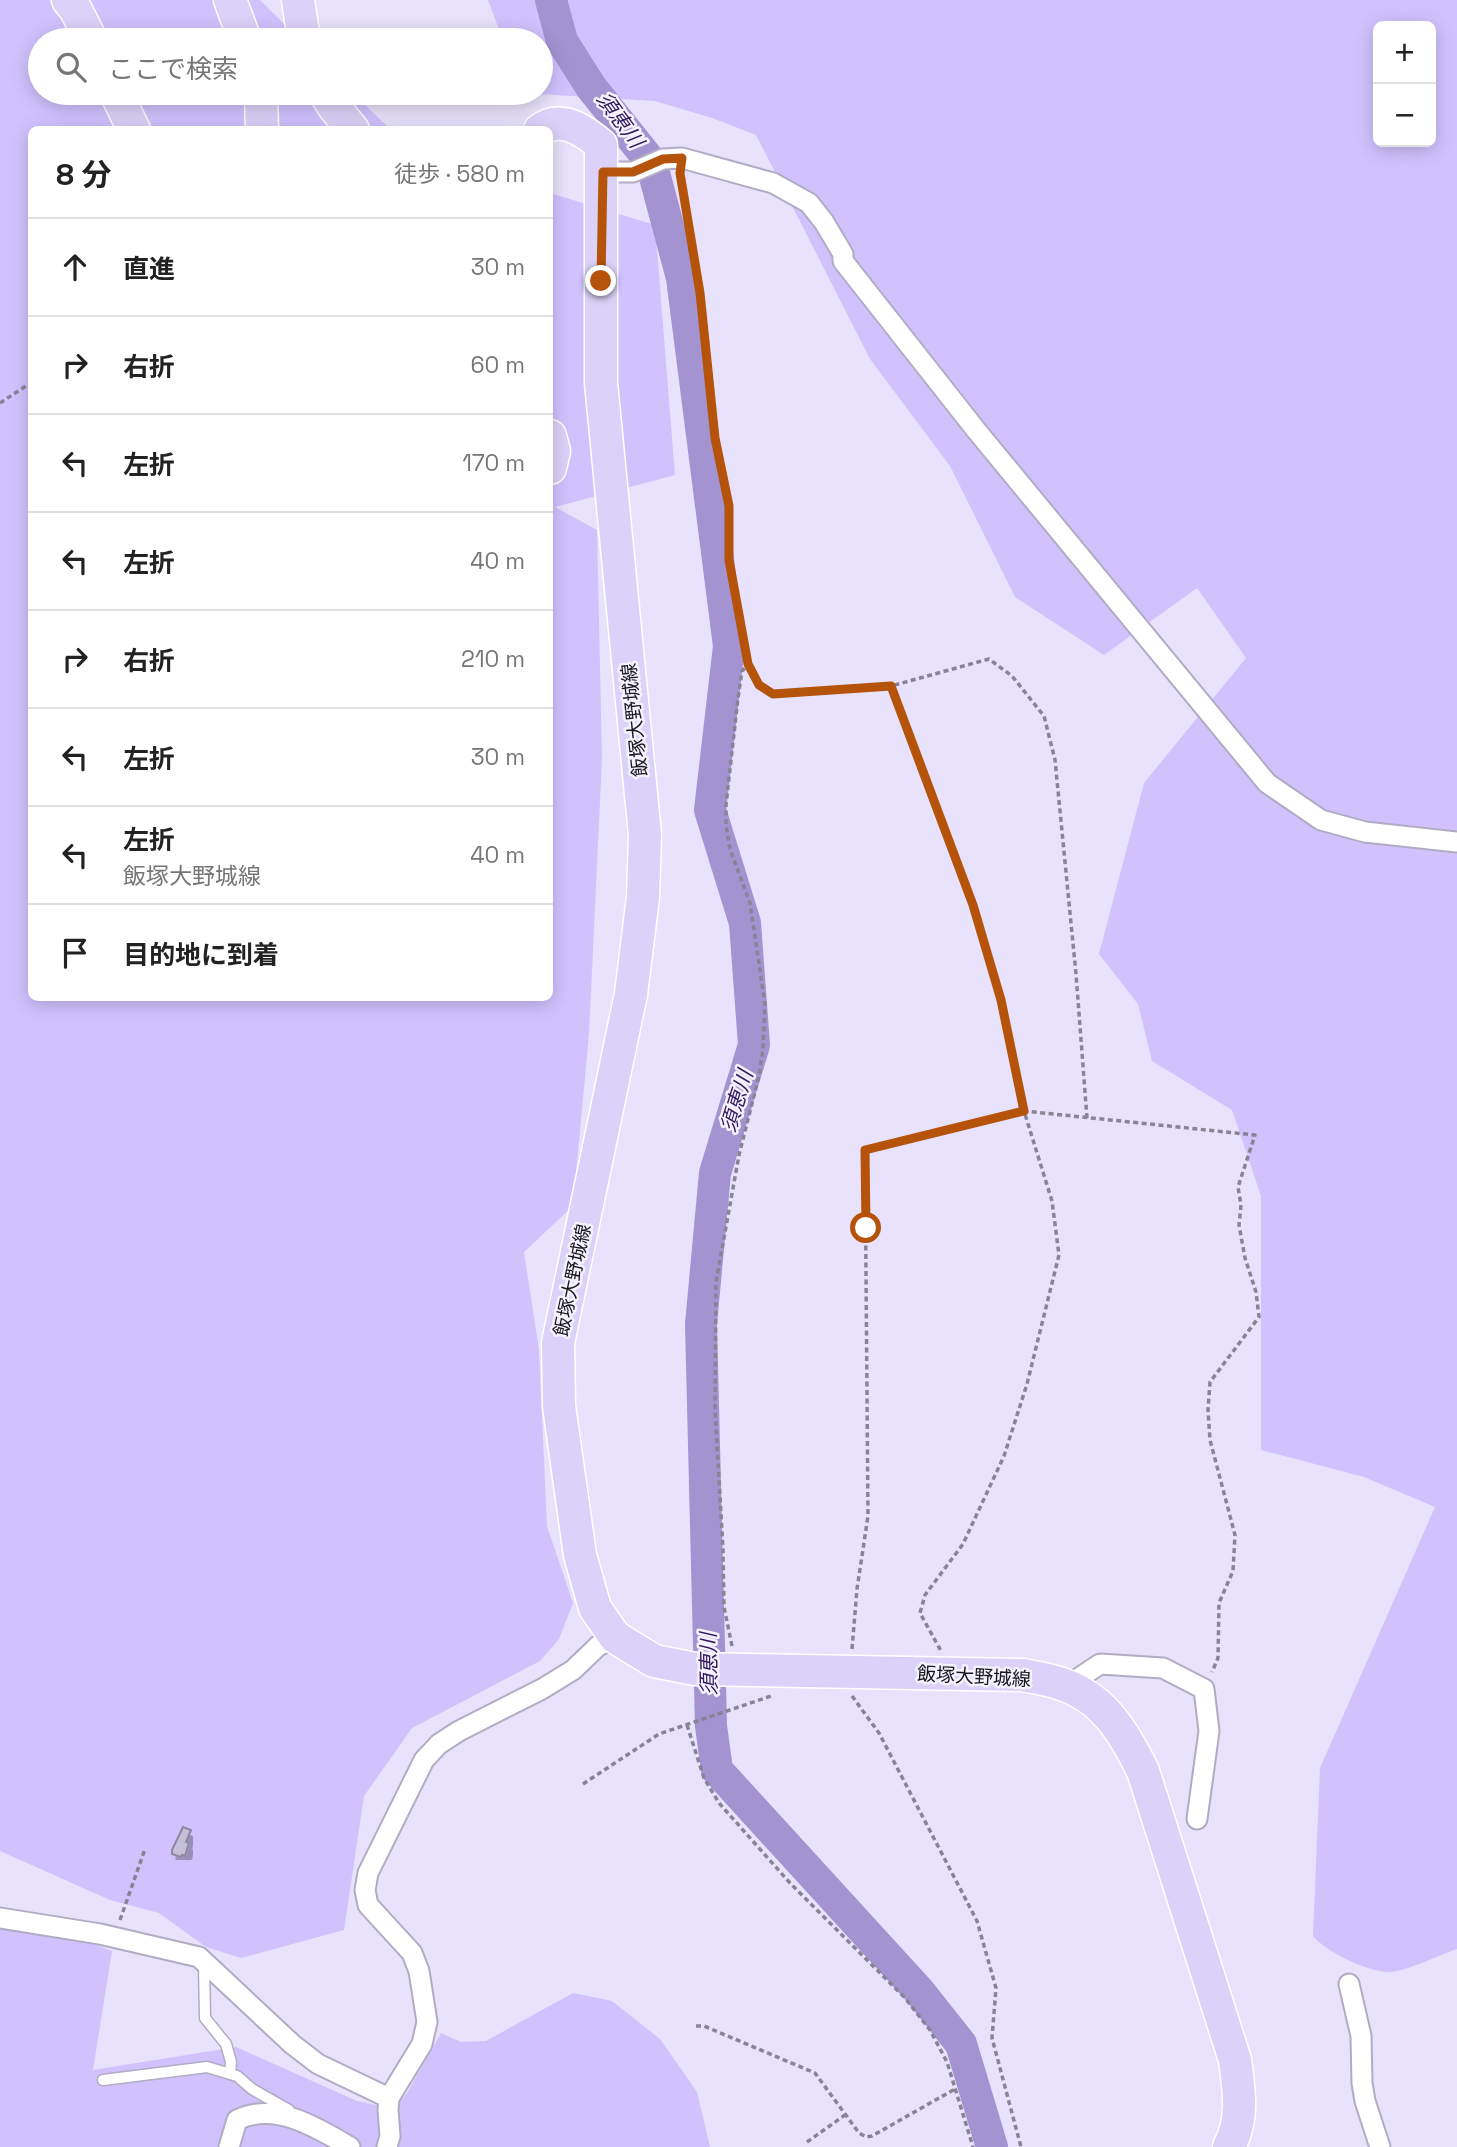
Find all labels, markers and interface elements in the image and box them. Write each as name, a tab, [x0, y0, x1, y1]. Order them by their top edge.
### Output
map controls	[1373, 21, 1436, 147]
button: +	[1373, 21, 1436, 84]
search box	[28, 28, 553, 105]
icon: search	[52, 48, 90, 86]
text: ここで検索	[108, 52, 238, 86]
button: −	[1373, 84, 1436, 147]
water label: 須恵川	[591, 86, 651, 155]
text: 8 分	[56, 155, 112, 194]
text: 徒歩 · 580 m	[394, 159, 525, 189]
icon: ahead	[56, 248, 94, 286]
text: 直進	[123, 252, 175, 286]
text: 30 m	[471, 252, 525, 282]
route end	[585, 265, 616, 296]
icon: right	[56, 346, 94, 384]
text: 右折	[123, 350, 175, 384]
text: 60 m	[470, 350, 525, 380]
icon: left	[56, 444, 94, 482]
text: 左折	[123, 448, 175, 482]
text: 170 m	[462, 448, 525, 478]
icon: left	[56, 542, 94, 580]
text: 左折	[123, 546, 175, 580]
text: 40 m	[470, 546, 525, 576]
icon: right	[56, 640, 94, 678]
text: 右折	[123, 644, 175, 678]
text: 210 m	[461, 644, 525, 674]
street label: 飯塚大野城線	[616, 662, 653, 778]
icon: left	[56, 738, 94, 776]
text: 左折	[123, 742, 175, 776]
text: 30 m	[471, 742, 525, 772]
text: 左折	[123, 823, 175, 857]
icon: left	[56, 836, 94, 874]
text: 40 m	[470, 840, 525, 870]
text: 飯塚大野城線	[123, 861, 261, 891]
icon: arrive	[56, 934, 94, 972]
text: 目的地に到着	[123, 938, 279, 972]
water label: 須恵川	[714, 1065, 759, 1135]
route start	[850, 1212, 881, 1243]
street label: 飯塚大野城線	[548, 1222, 597, 1338]
water label: 須恵川	[694, 1630, 723, 1696]
street label: 飯塚大野城線	[916, 1661, 1032, 1692]

